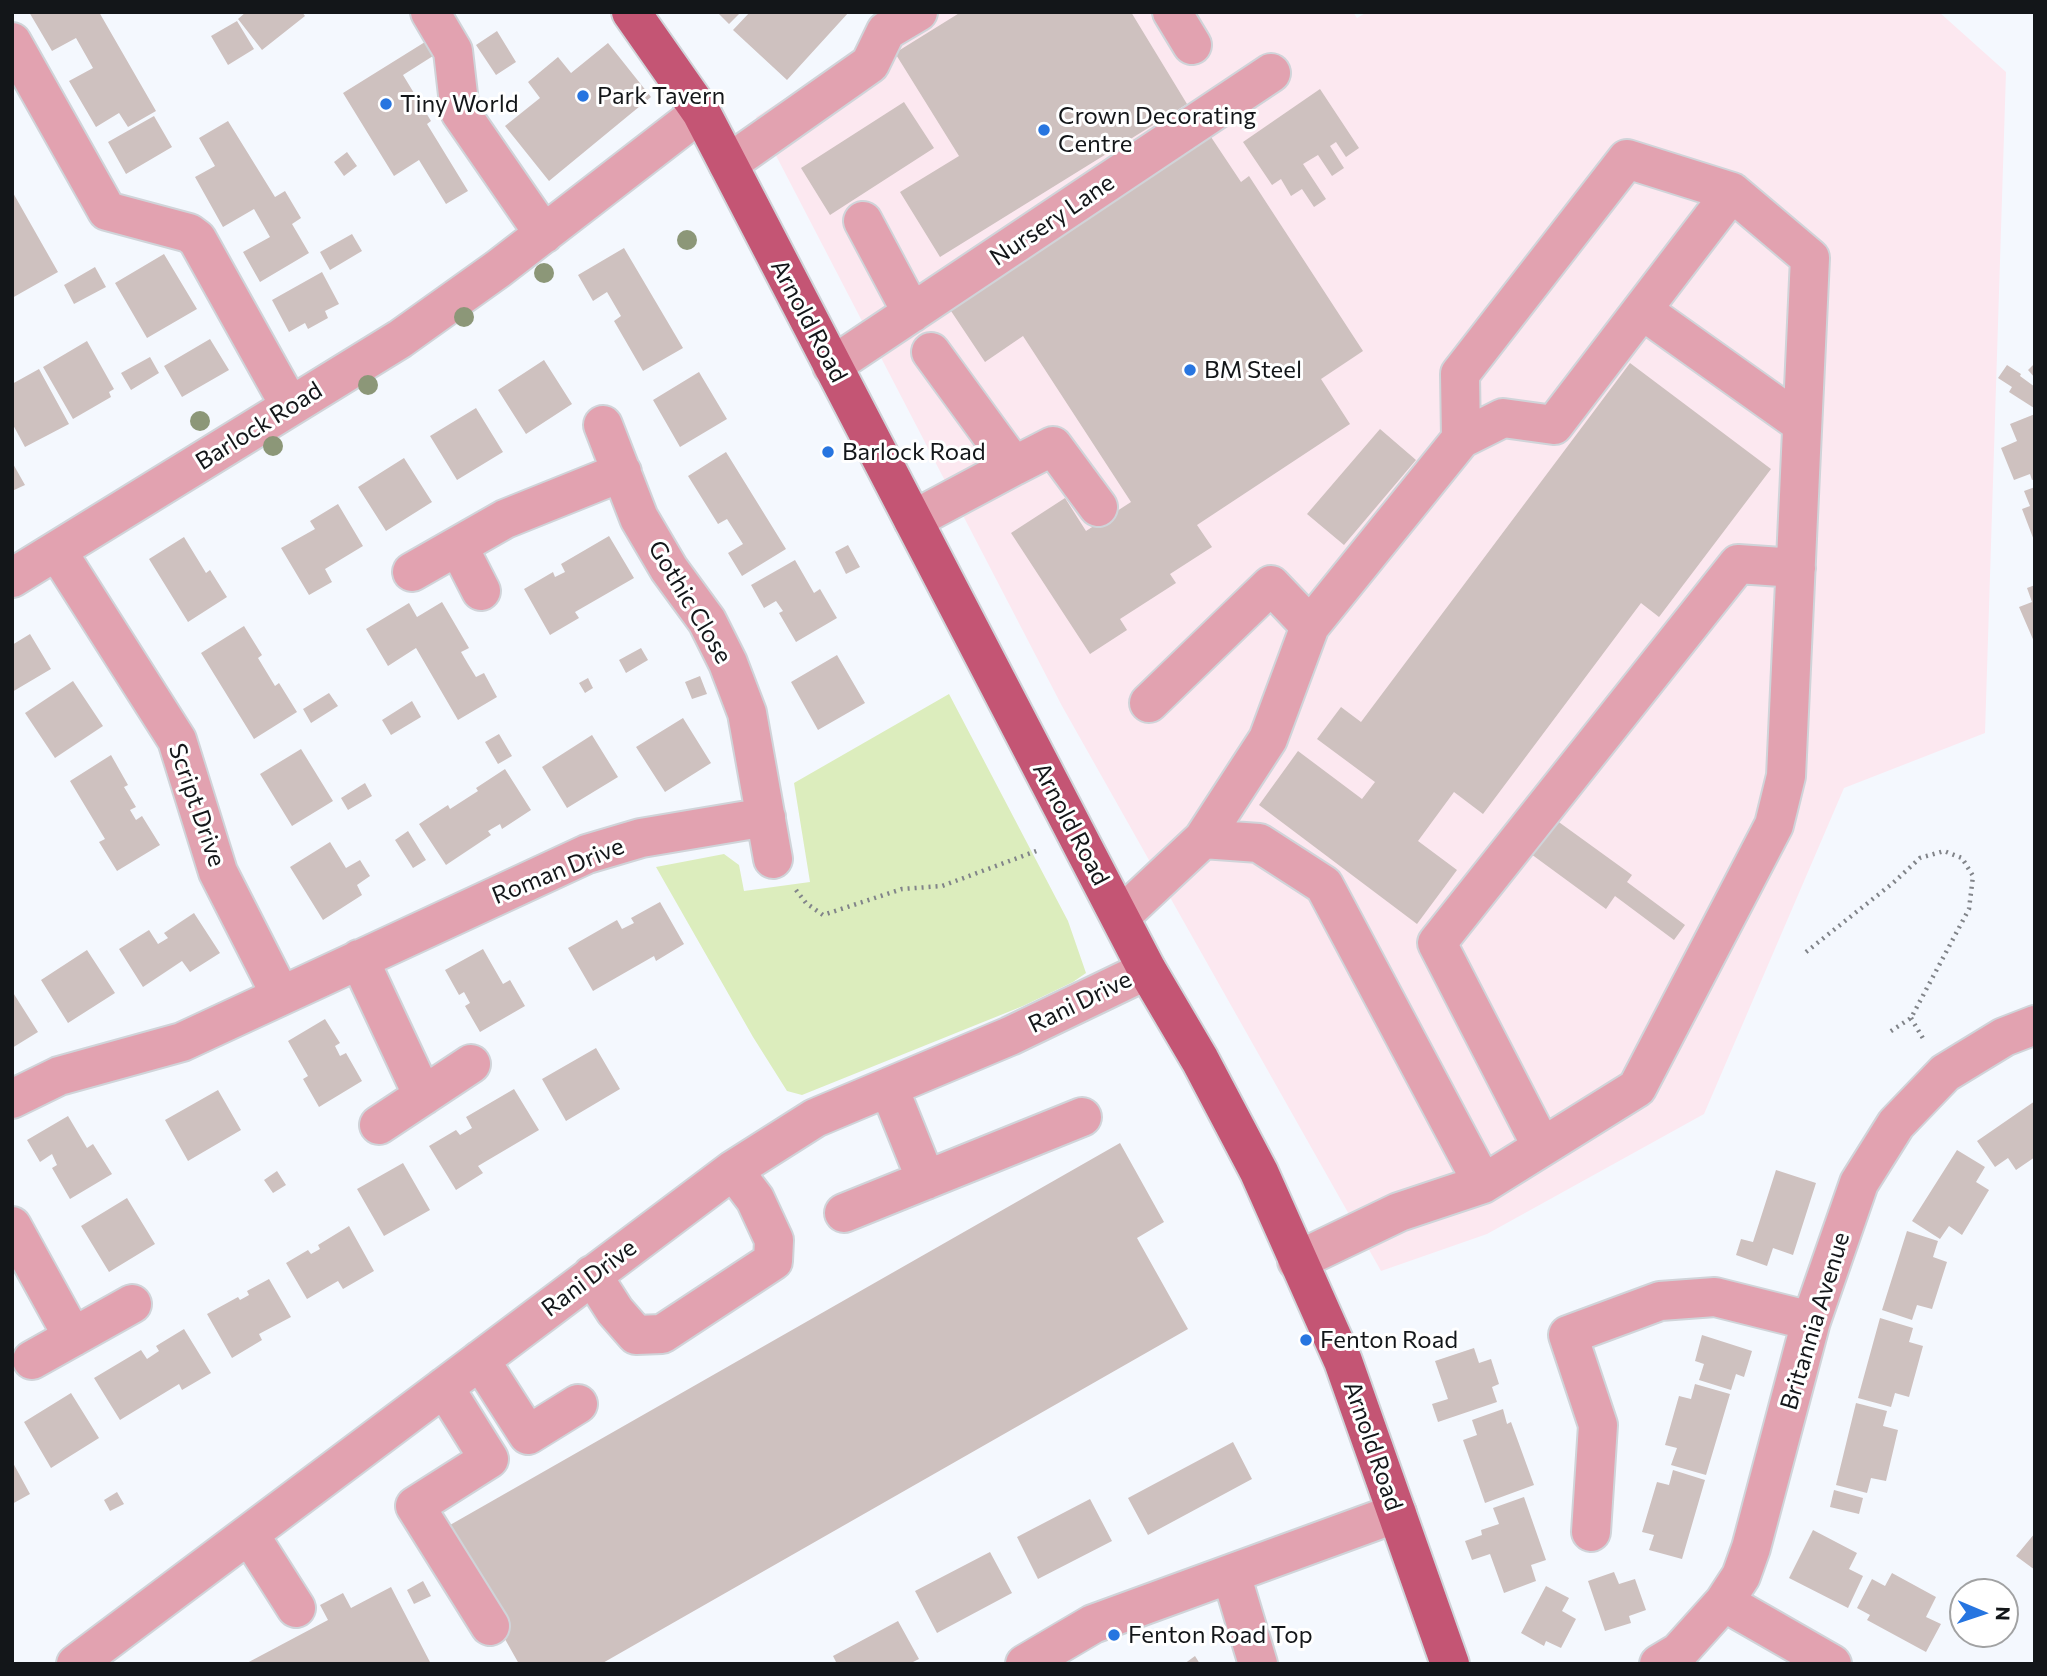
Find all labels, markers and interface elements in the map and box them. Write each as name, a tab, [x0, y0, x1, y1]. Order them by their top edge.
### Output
place label: Park Tavern	[597, 82, 725, 110]
marker: Park Tavern	[575, 88, 591, 104]
place label: Tiny World	[400, 90, 519, 118]
marker: Tiny World	[378, 96, 394, 112]
place label: Crown Decorating Centre	[1058, 102, 1256, 158]
marker: Crown Decorating Centre	[1036, 122, 1052, 138]
street label: Nursery Lane	[984, 168, 1120, 272]
street label: Arnold Road	[765, 255, 853, 387]
place label: BM Steel	[1204, 356, 1302, 384]
marker: BM Steel	[1182, 362, 1198, 378]
street label: Barlock Road	[190, 376, 328, 476]
place label: Barlock Road	[842, 438, 986, 466]
marker: Barlock Road	[820, 444, 836, 460]
street label: Gothic Close	[642, 535, 738, 669]
street label: Script Drive	[163, 740, 231, 870]
street label: Arnold Road	[1027, 758, 1115, 890]
street label: Roman Drive	[488, 832, 628, 910]
street label: Rani Drive	[1024, 965, 1136, 1039]
street label: Britannia Avenue	[1774, 1229, 1856, 1413]
street label: Rani Drive	[536, 1233, 642, 1323]
place label: Fenton Road	[1320, 1326, 1458, 1354]
marker: Fenton Road	[1298, 1332, 1314, 1348]
street label: Arnold Road	[1337, 1378, 1409, 1514]
north arrow	[1949, 1578, 2019, 1648]
text: N	[1992, 1606, 2015, 1621]
place label: Fenton Road Top	[1128, 1621, 1313, 1649]
marker: Fenton Road Top	[1106, 1627, 1122, 1643]

